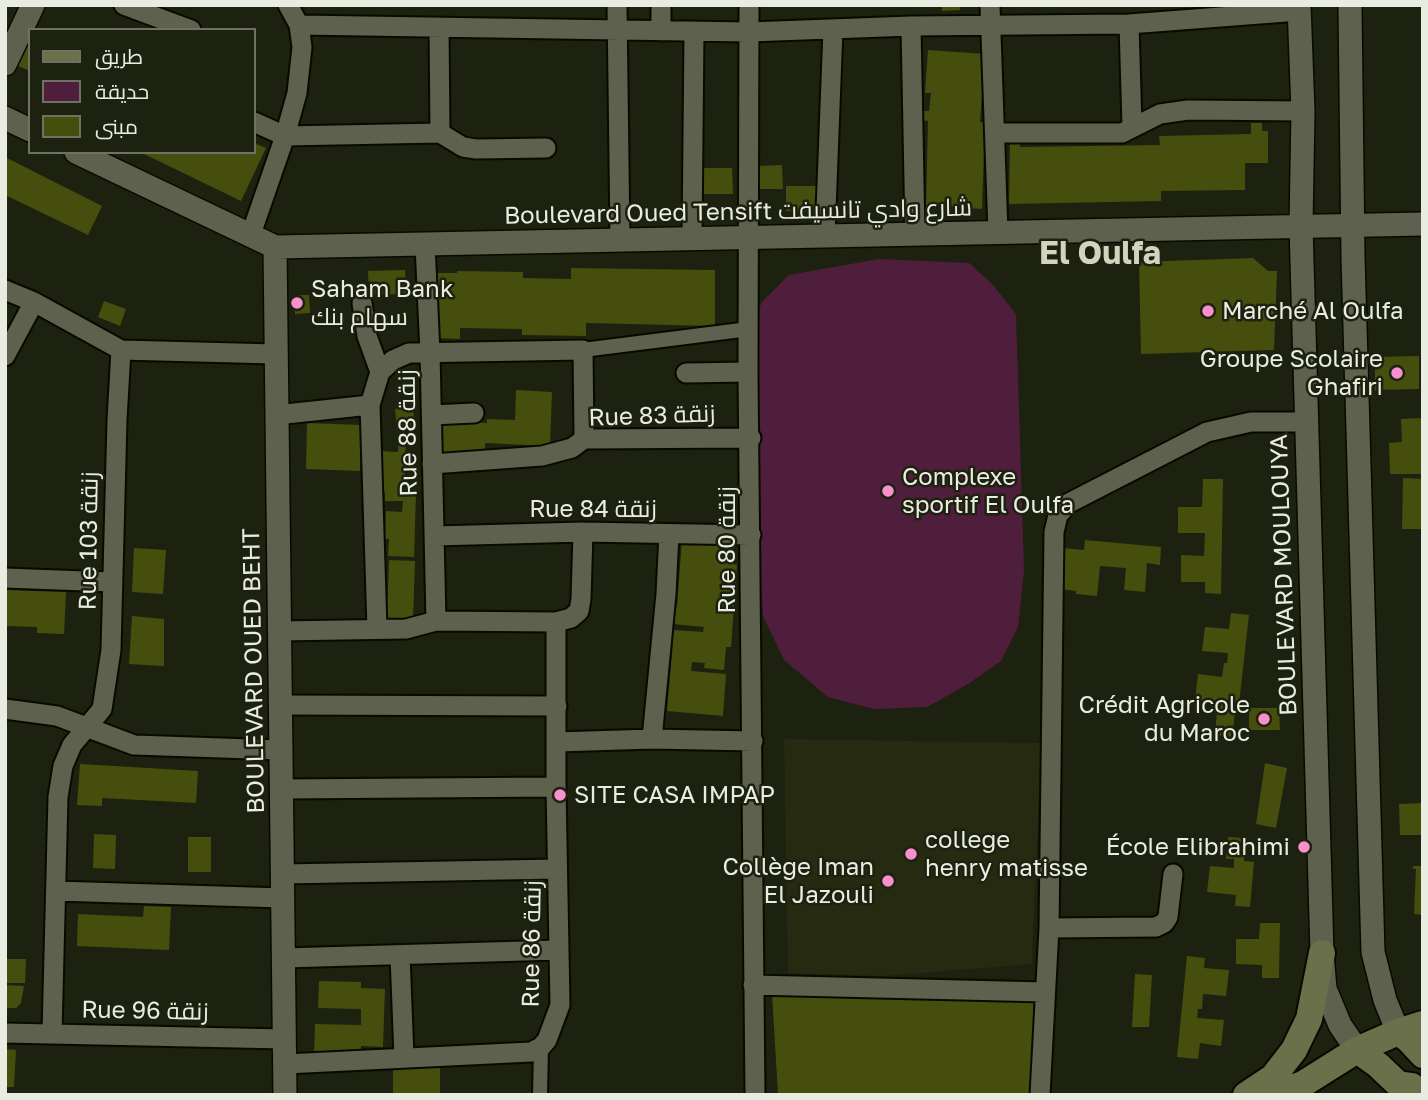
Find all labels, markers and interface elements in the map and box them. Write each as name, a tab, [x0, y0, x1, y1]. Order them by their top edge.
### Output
legend	[28, 28, 256, 154]
text: طريق	[95, 43, 143, 69]
text: حديقة	[95, 78, 149, 104]
text: مبنى	[95, 113, 138, 139]
street label: Boulevard Oued Tensift شارع وادي تانسيفت	[504, 194, 972, 230]
district label: El Oulfa	[1039, 235, 1161, 273]
place label: Saham Bank سهام بنك	[311, 275, 453, 331]
marker: Saham Bank سهام بنك	[289, 295, 305, 311]
place label: Marché Al Oulfa	[1222, 297, 1404, 325]
marker: Marché Al Oulfa	[1200, 303, 1216, 319]
place label: Groupe Scolaire Ghafiri	[1200, 345, 1383, 401]
marker: Groupe Scolaire Ghafiri	[1389, 365, 1405, 381]
street label: Rue 88 زنقة	[392, 369, 424, 497]
street label: Rue 83 زنقة	[588, 399, 716, 433]
street label: BOULEVARD MOULOUYA	[1265, 434, 1303, 716]
place label: Complexe sportif El Oulfa	[902, 463, 1074, 519]
street label: Rue 103 زنقة	[73, 471, 105, 611]
marker: Complexe sportif El Oulfa	[880, 483, 896, 499]
street label: Rue 80 زنقة	[713, 486, 741, 614]
street label: Rue 84 زنقة	[529, 495, 657, 523]
street label: BOULEVARD OUED BEHT	[237, 528, 271, 814]
place label: Crédit Agricole du Maroc	[1079, 691, 1250, 747]
marker: Crédit Agricole du Maroc	[1256, 711, 1272, 727]
place label: SITE CASA IMPAP	[574, 781, 775, 809]
marker: SITE CASA IMPAP	[552, 787, 568, 803]
place label: college henry matisse	[925, 826, 1088, 882]
place label: École Elibrahimi	[1106, 833, 1290, 861]
marker: École Elibrahimi	[1296, 839, 1312, 855]
marker: college henry matisse	[903, 846, 919, 862]
place label: Collège Iman El Jazouli	[722, 853, 874, 909]
marker: Collège Iman El Jazouli	[880, 873, 896, 889]
street label: Rue 86 زنقة	[516, 880, 548, 1008]
street label: Rue 96 زنقة	[81, 995, 209, 1027]

